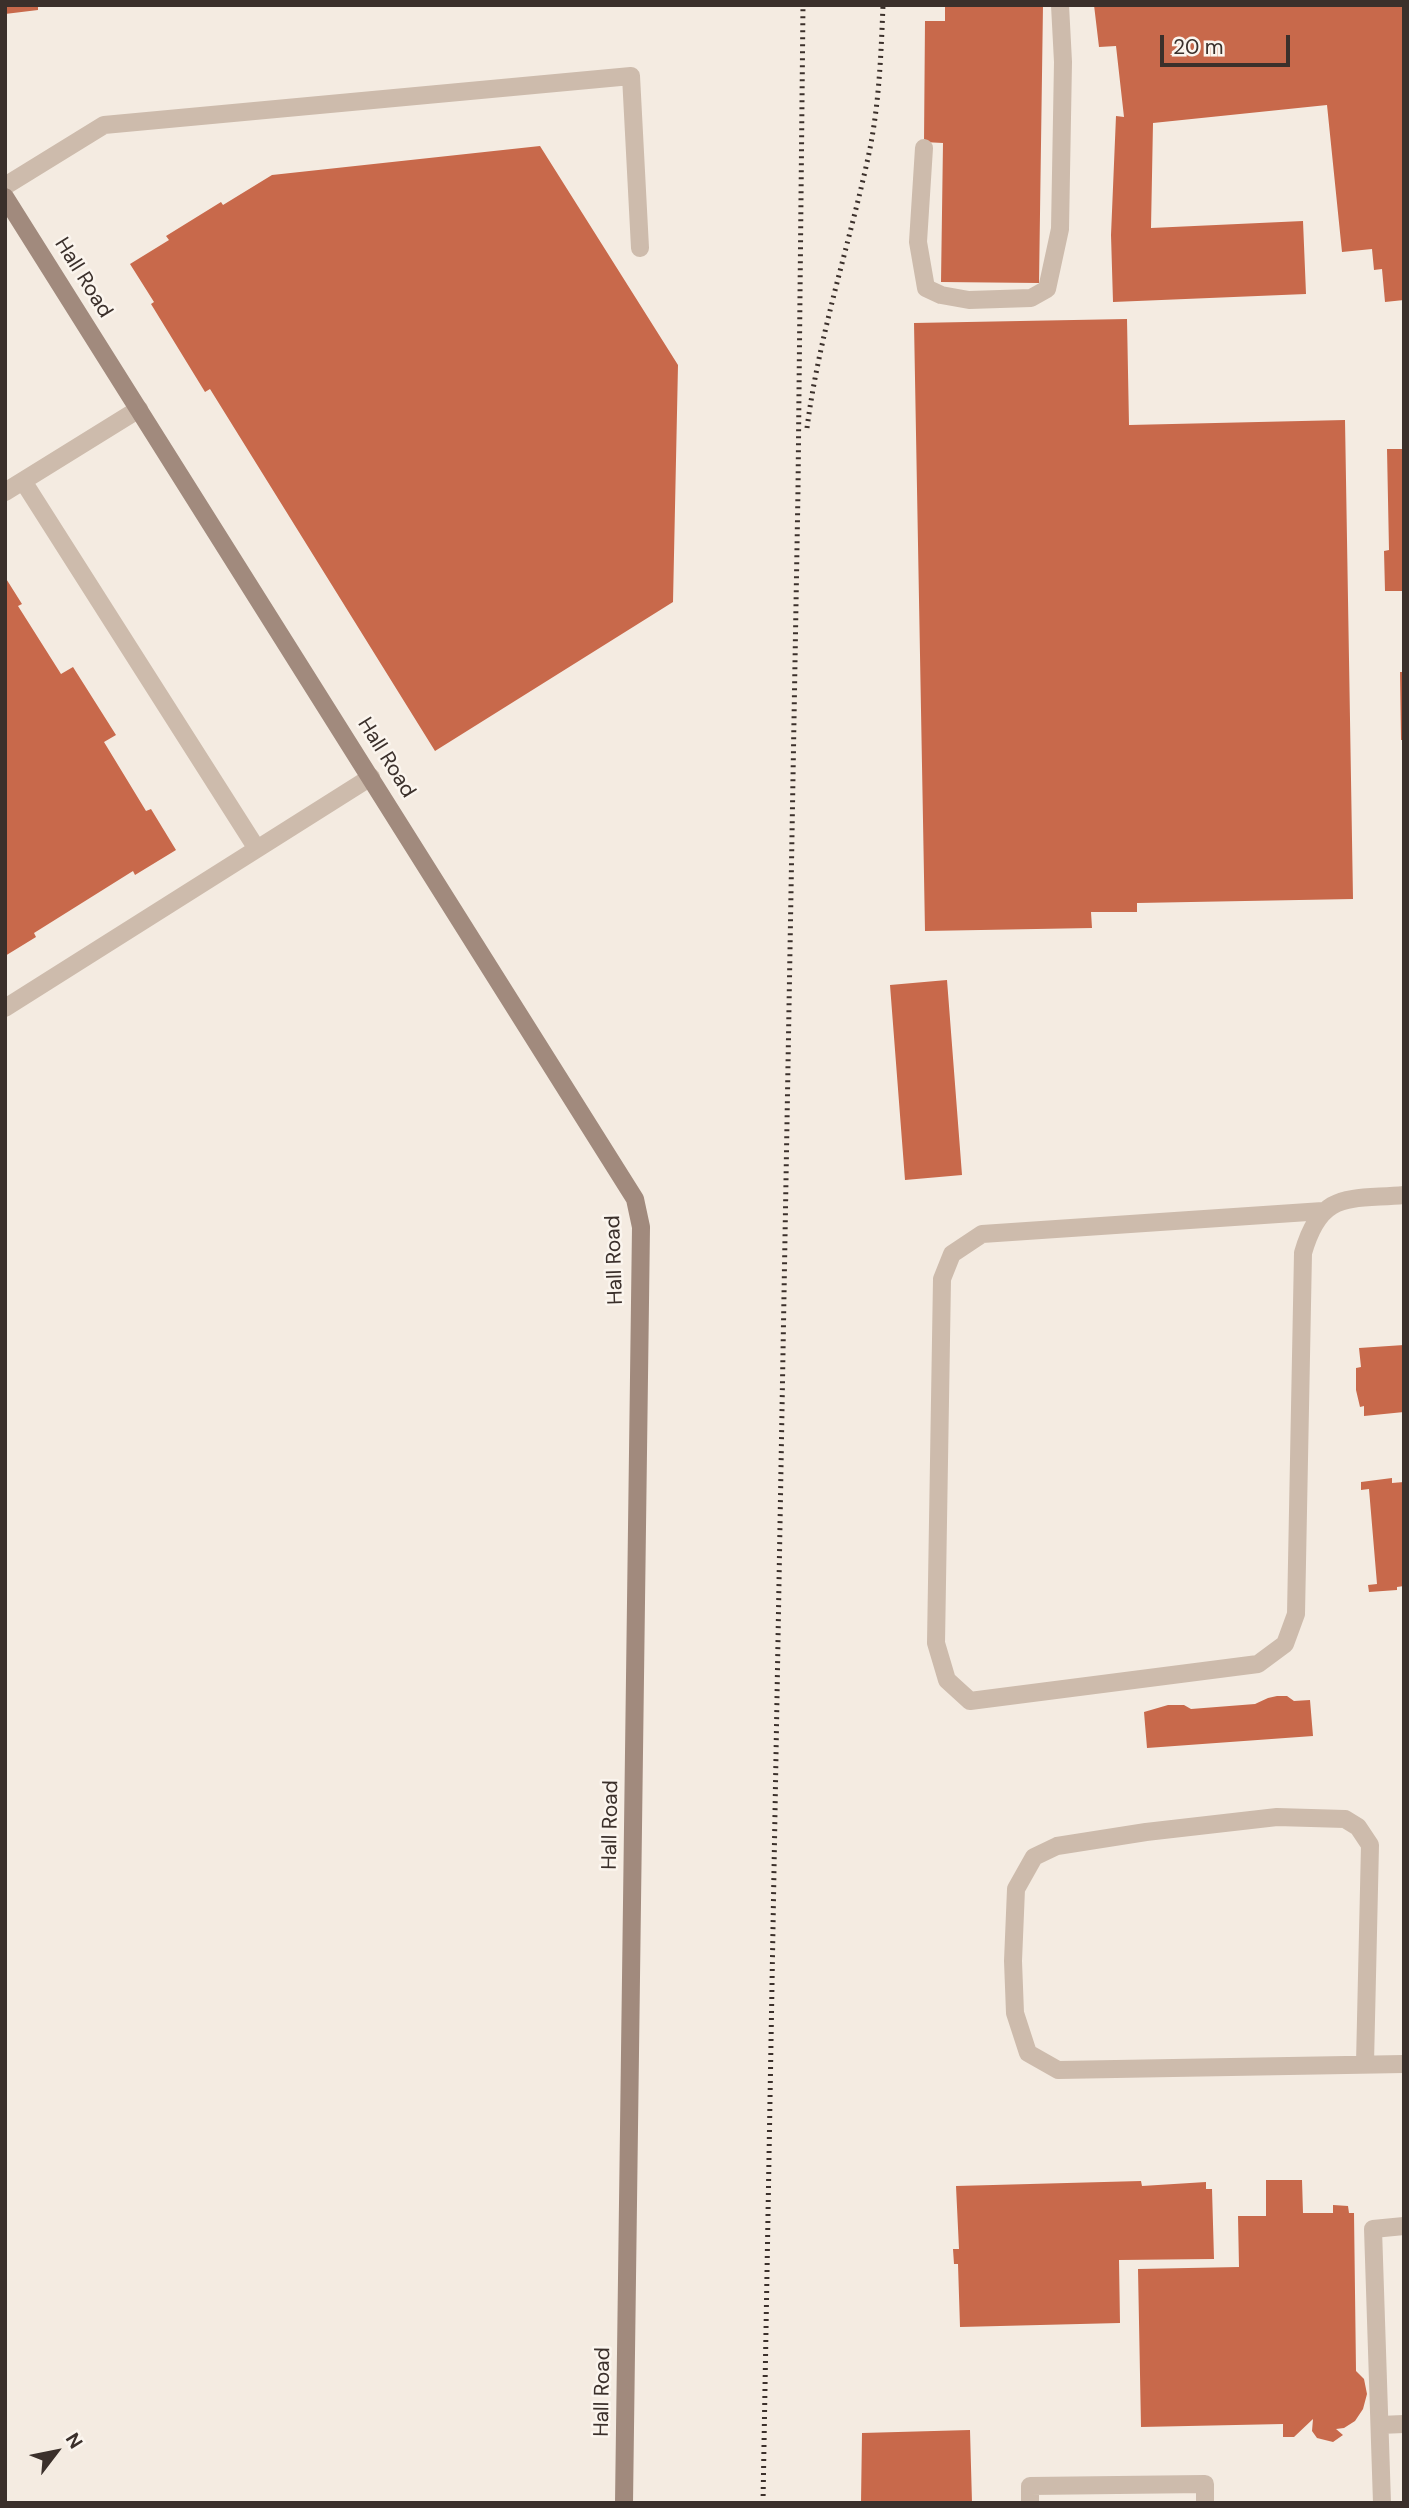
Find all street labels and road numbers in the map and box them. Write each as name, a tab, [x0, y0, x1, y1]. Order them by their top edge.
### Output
street label: Hall Road	[49, 233, 117, 323]
street label: Hall Road	[352, 713, 420, 803]
street label: Hall Road	[601, 1215, 629, 1305]
street label: Hall Road	[598, 1780, 624, 1870]
street label: Hall Road	[590, 2347, 616, 2437]

